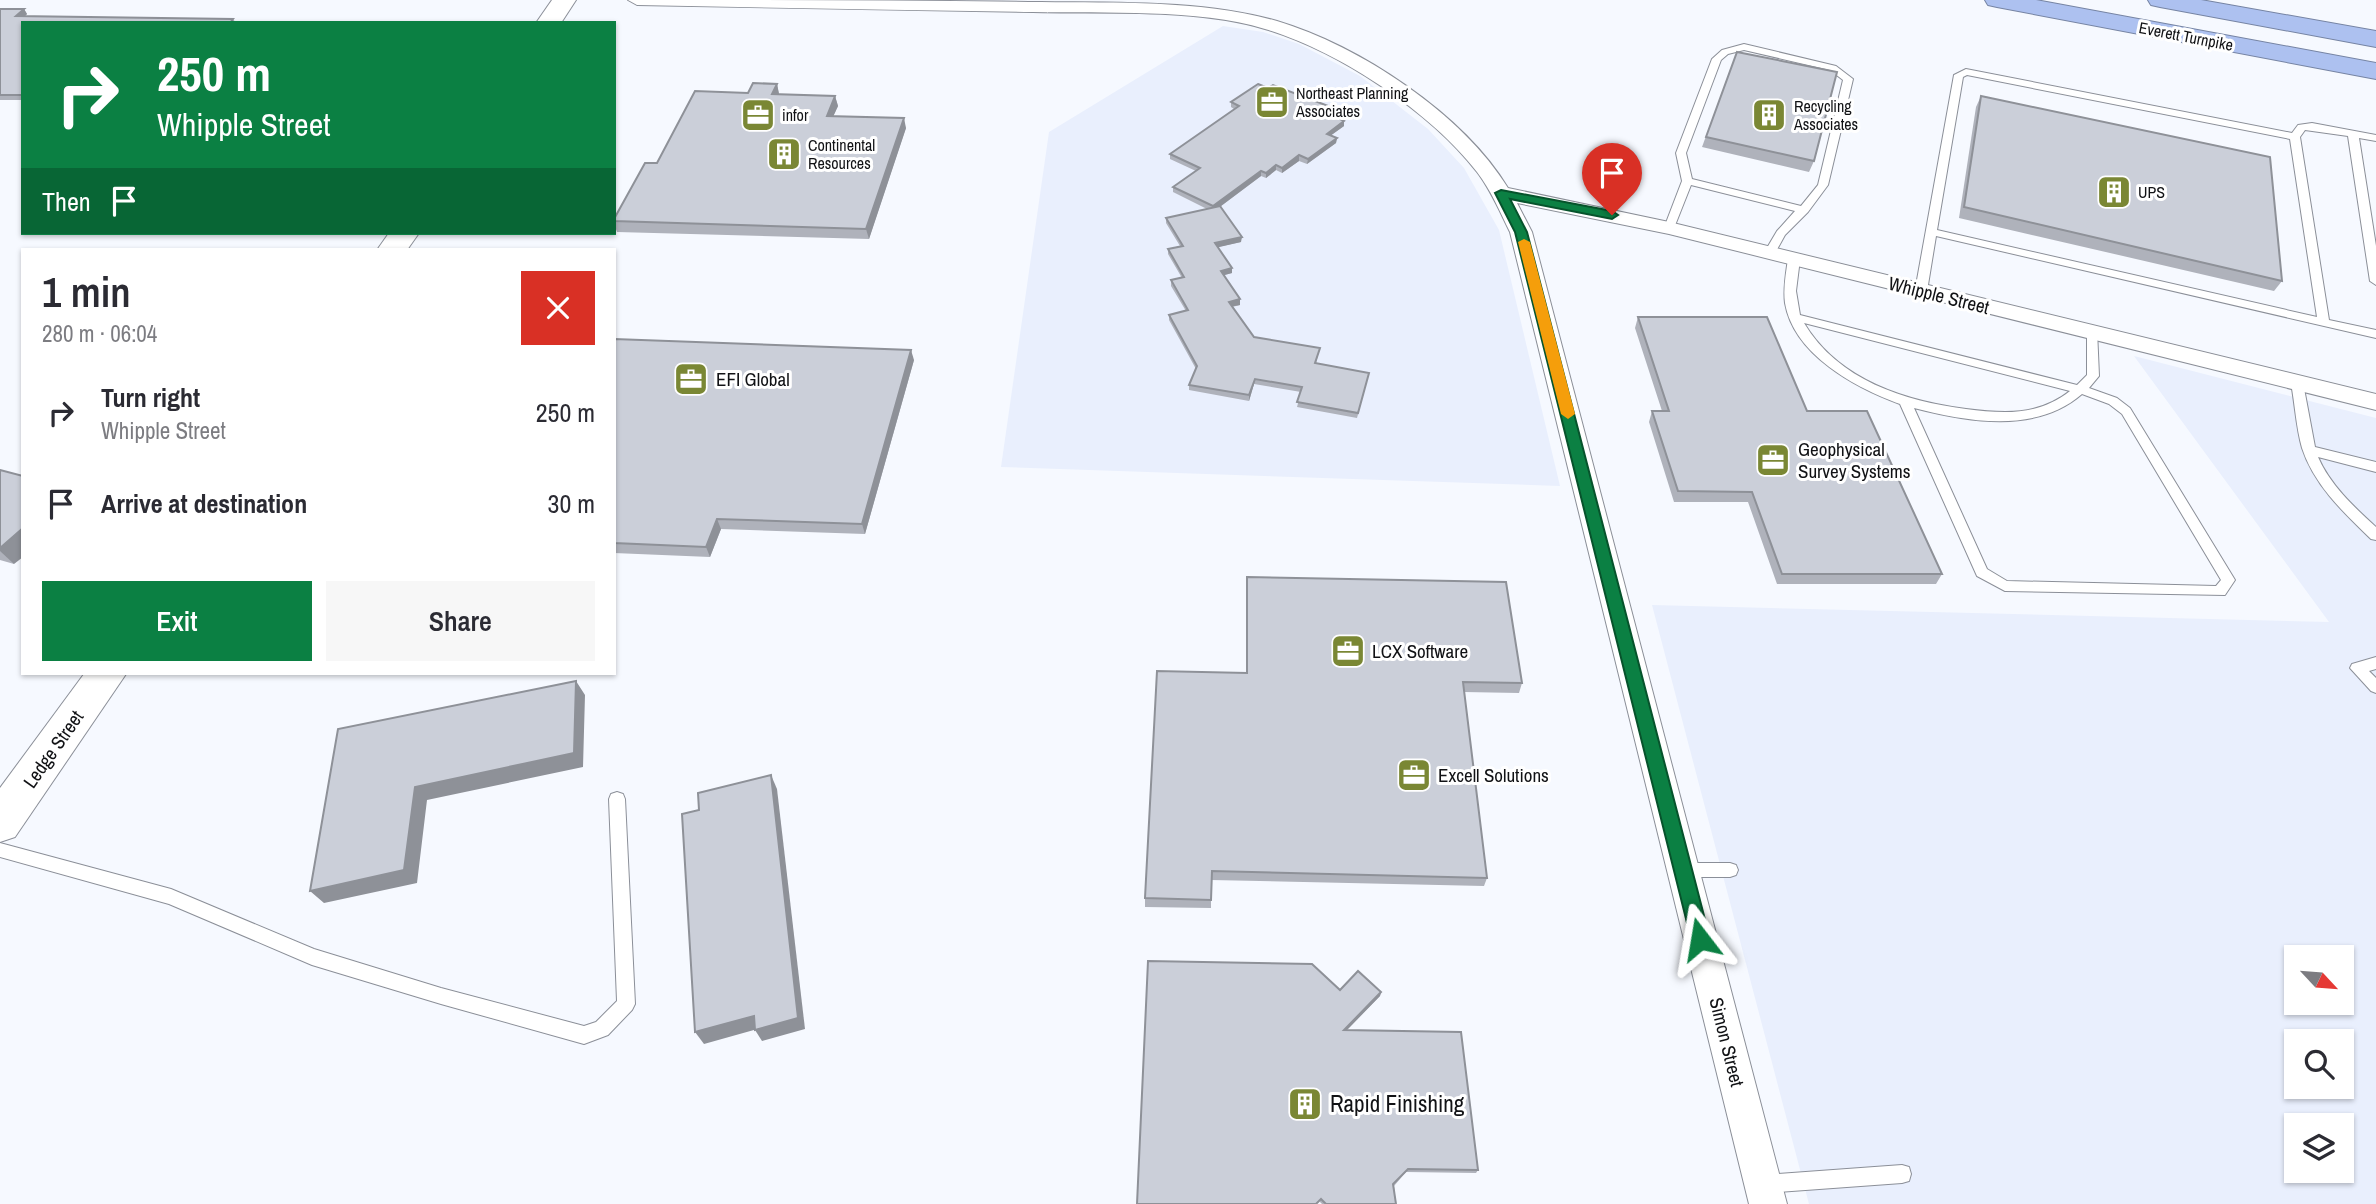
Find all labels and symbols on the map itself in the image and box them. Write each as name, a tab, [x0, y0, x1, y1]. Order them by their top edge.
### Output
street label: Everett Turnpike	[2137, 16, 2235, 56]
place label: Northeast Planning Associates	[1295, 82, 1409, 122]
office icon: Northeast Planning Associates	[1253, 83, 1291, 121]
place label: Recycling Associates	[1793, 95, 1858, 135]
office icon: infor	[739, 96, 777, 134]
building icon: Recycling Associates	[1750, 96, 1788, 134]
place label: infor	[782, 104, 809, 126]
place label: Continental Resources	[808, 134, 875, 174]
building icon: Continental Resources	[765, 135, 803, 173]
pin	[1582, 143, 1642, 215]
building icon: UPS	[2095, 173, 2133, 211]
place label: UPS	[2138, 181, 2165, 203]
street label: Whipple Street	[1886, 270, 1993, 320]
office icon: EFI Global	[672, 360, 710, 398]
place label: EFI Global	[716, 366, 790, 392]
place label: Geophysical Survey Systems	[1798, 436, 1911, 484]
office icon: Geophysical Survey Systems	[1754, 441, 1792, 479]
office icon: LCX Software	[1329, 632, 1367, 670]
place label: LCX Software	[1372, 638, 1468, 664]
street label: Ledge Street	[17, 704, 90, 793]
office icon: Excell Solutions	[1395, 756, 1433, 794]
place label: Excell Solutions	[1438, 762, 1549, 788]
position arrow	[1663, 902, 1737, 976]
north arrow	[2284, 945, 2354, 1015]
street label: Simon Street	[1703, 995, 1751, 1090]
building icon: Rapid Finishing	[1286, 1085, 1324, 1123]
place label: Rapid Finishing	[1330, 1088, 1465, 1119]

